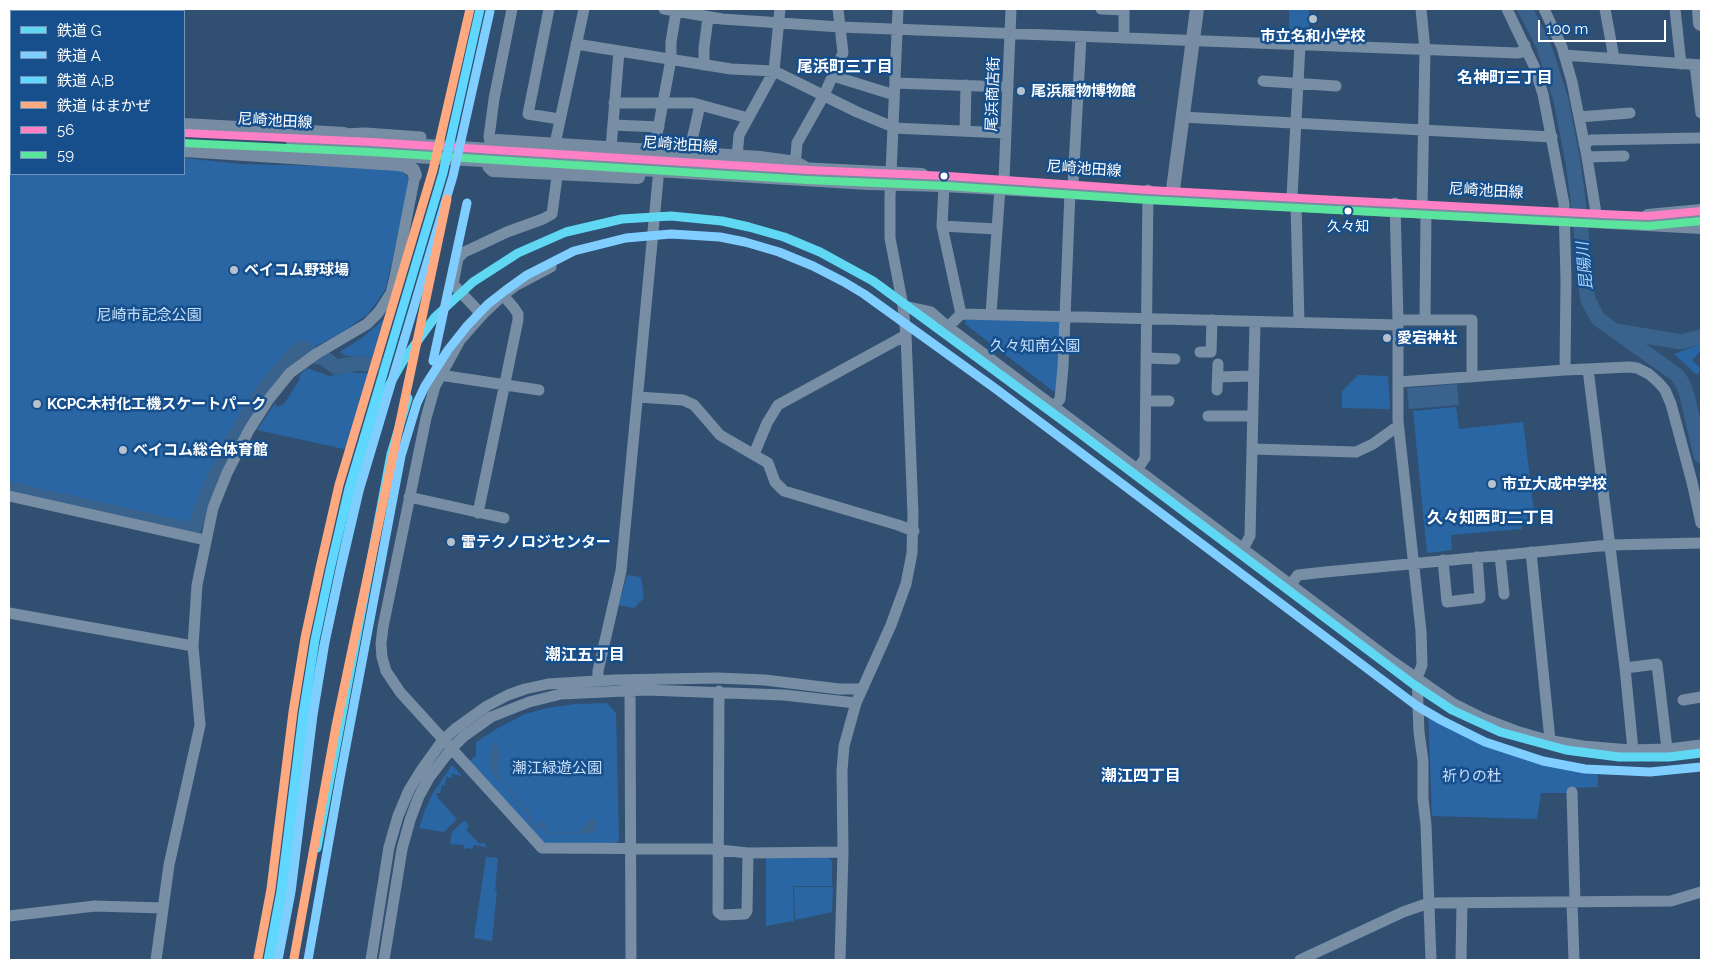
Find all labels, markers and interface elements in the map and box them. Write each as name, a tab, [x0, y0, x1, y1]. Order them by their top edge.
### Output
legend	[10, 10, 185, 175]
scale bar	[1540, 10, 1668, 42]
marker: 市立名和小学校	[1307, 13, 1319, 25]
text: 100 m	[1546, 20, 1588, 38]
text: 鉄道 G	[57, 22, 102, 40]
place label: 市立名和小学校	[1261, 27, 1365, 45]
text: 鉄道 A	[57, 47, 101, 65]
street label: 尾浜商店街	[983, 56, 1003, 132]
district label: 尾浜町三丁目	[797, 57, 893, 77]
district label: 名神町三丁目	[1457, 68, 1553, 88]
text: 鉄道 A;B	[57, 72, 114, 90]
place label: 尾浜履物博物館	[1031, 82, 1136, 100]
marker: 尾浜履物博物館	[1015, 85, 1027, 97]
text: 鉄道 はまかぜ	[57, 97, 151, 115]
street label: 尼崎池田線	[237, 110, 313, 132]
text: 56	[57, 121, 74, 139]
street label: 尼崎池田線	[642, 133, 718, 157]
text: 59	[57, 146, 74, 164]
street label: 尼崎池田線	[1046, 157, 1122, 181]
unlabelled marker	[939, 171, 949, 181]
street label: 尼崎池田線	[1448, 180, 1524, 202]
marker: 久々知	[1343, 206, 1353, 216]
place label: 久々知	[1327, 219, 1369, 235]
water label: 昆陽川	[1573, 241, 1597, 291]
place label: ベイコム野球場	[244, 261, 349, 279]
marker: ベイコム野球場	[228, 264, 240, 276]
park label: 尼崎市記念公園	[97, 306, 201, 324]
place label: 愛宕神社	[1397, 329, 1457, 347]
marker: 愛宕神社	[1381, 332, 1393, 344]
park label: 久々知南公園	[990, 337, 1080, 355]
place label: KCPC木村化工機スケートパーク	[47, 395, 266, 413]
marker: KCPC木村化工機スケートパーク	[31, 398, 43, 410]
place label: ベイコム総合体育館	[133, 441, 268, 459]
marker: ベイコム総合体育館	[117, 444, 129, 456]
place label: 市立大成中学校	[1502, 475, 1607, 493]
marker: 市立大成中学校	[1486, 478, 1498, 490]
district label: 久々知西町二丁目	[1427, 508, 1555, 528]
place label: 雷テクノロジセンター	[461, 533, 611, 551]
marker: 雷テクノロジセンター	[445, 536, 457, 548]
district label: 潮江五丁目	[545, 645, 625, 665]
park label: 潮江緑遊公園	[512, 759, 602, 777]
district label: 潮江四丁目	[1101, 766, 1181, 786]
park label: 祈りの杜	[1442, 767, 1502, 785]

